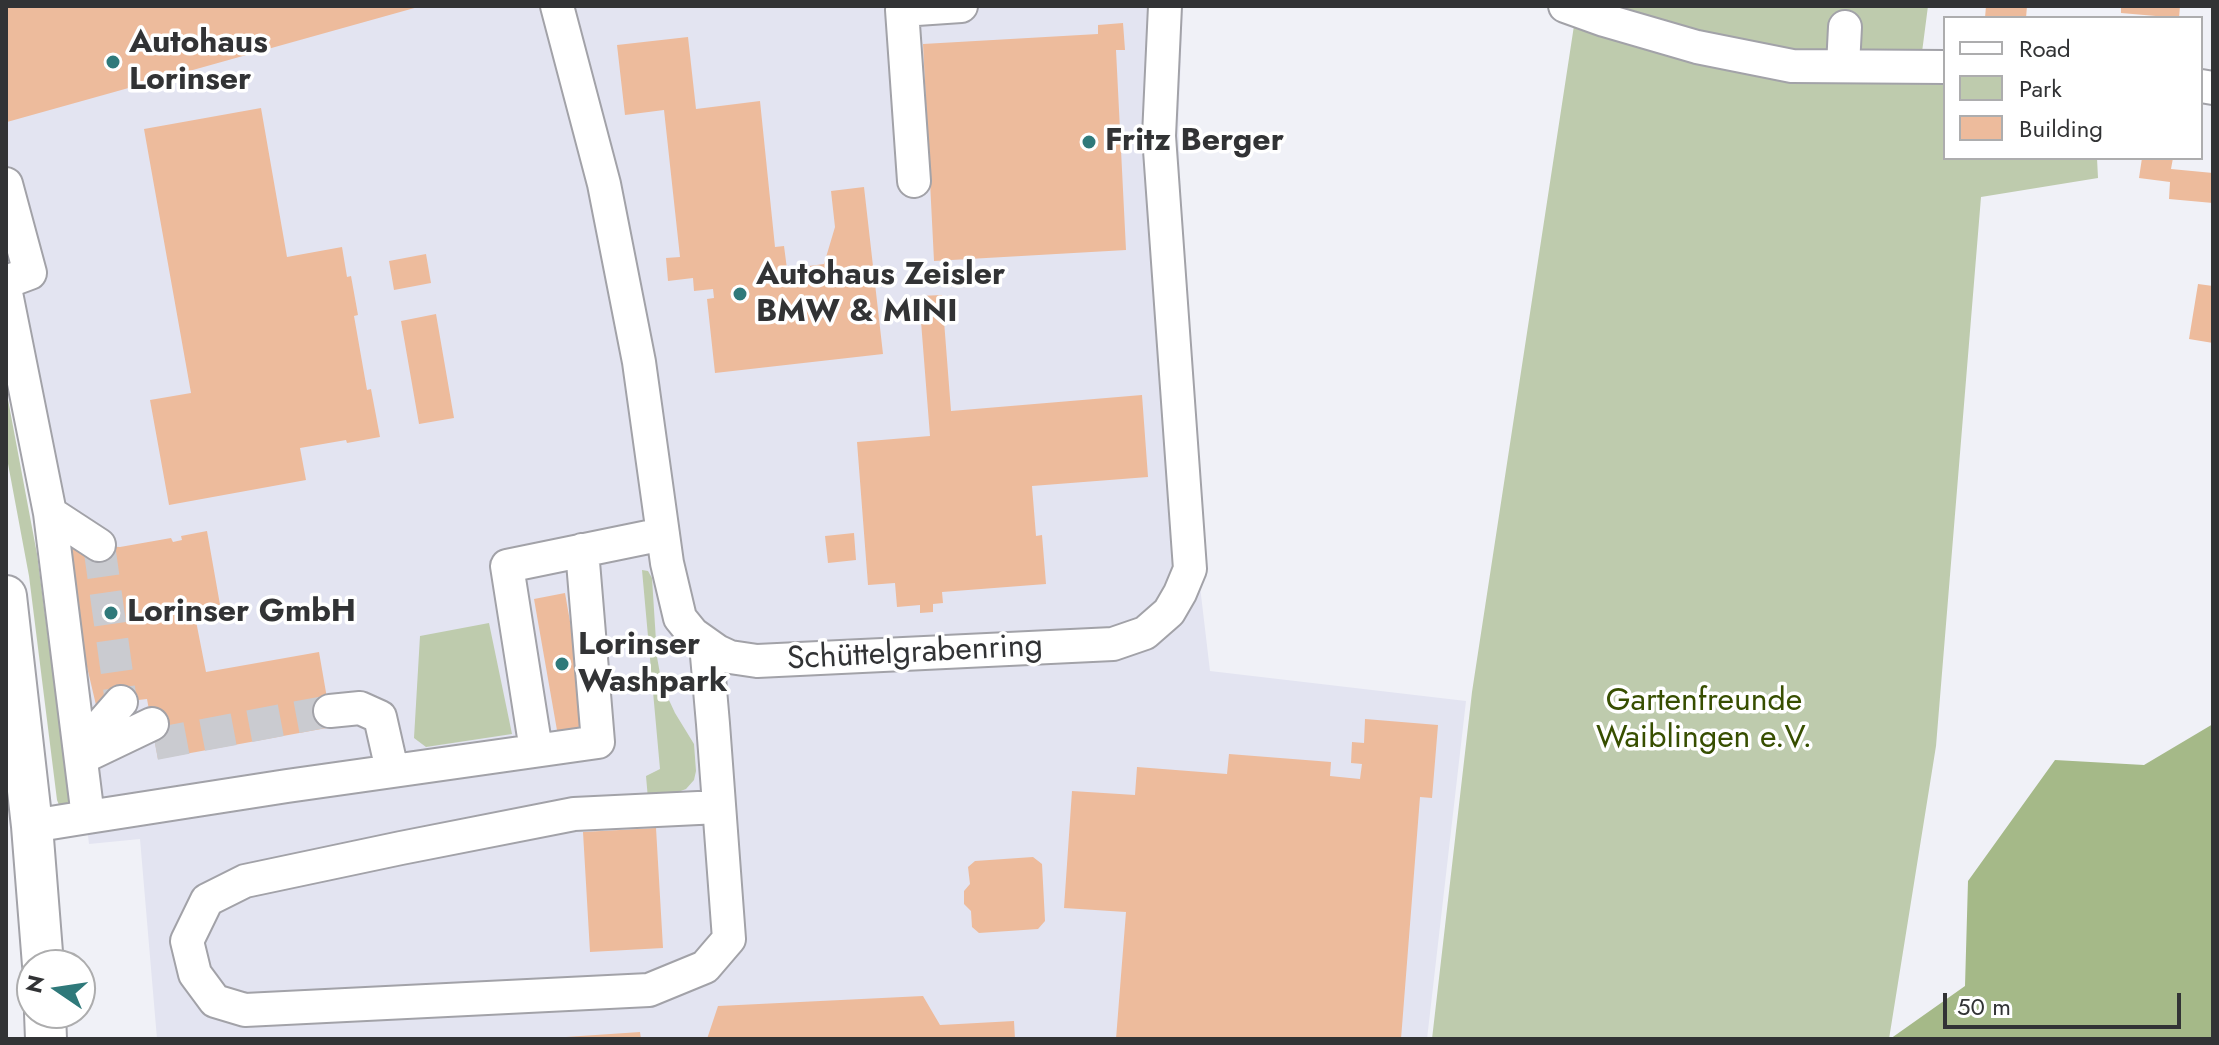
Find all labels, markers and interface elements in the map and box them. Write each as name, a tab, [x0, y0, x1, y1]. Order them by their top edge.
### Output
legend	[1943, 16, 2203, 160]
place label: Autohaus Lorinser	[129, 25, 268, 100]
text: Road	[2019, 31, 2071, 66]
marker: Autohaus Lorinser	[104, 53, 122, 71]
text: Park	[2019, 71, 2062, 106]
text: Building	[2019, 111, 2103, 146]
place label: Fritz Berger	[1105, 123, 1284, 161]
marker: Fritz Berger	[1080, 133, 1098, 151]
place label: Autohaus Zeisler BMW & MINI	[756, 257, 1005, 332]
marker: Autohaus Zeisler BMW & MINI	[731, 285, 749, 303]
place label: Lorinser GmbH	[127, 594, 356, 632]
marker: Lorinser GmbH	[102, 604, 120, 622]
place label: Lorinser Washpark	[578, 627, 728, 702]
street label: Schüttelgrabenring	[786, 628, 1044, 680]
marker: Lorinser Washpark	[553, 655, 571, 673]
park label: Gartenfreunde Waiblingen e.V.	[1596, 683, 1812, 758]
north arrow	[16, 949, 96, 1029]
text: N	[17, 972, 52, 996]
scale bar	[1947, 977, 2185, 1027]
text: 50 m	[1957, 989, 2011, 1024]

